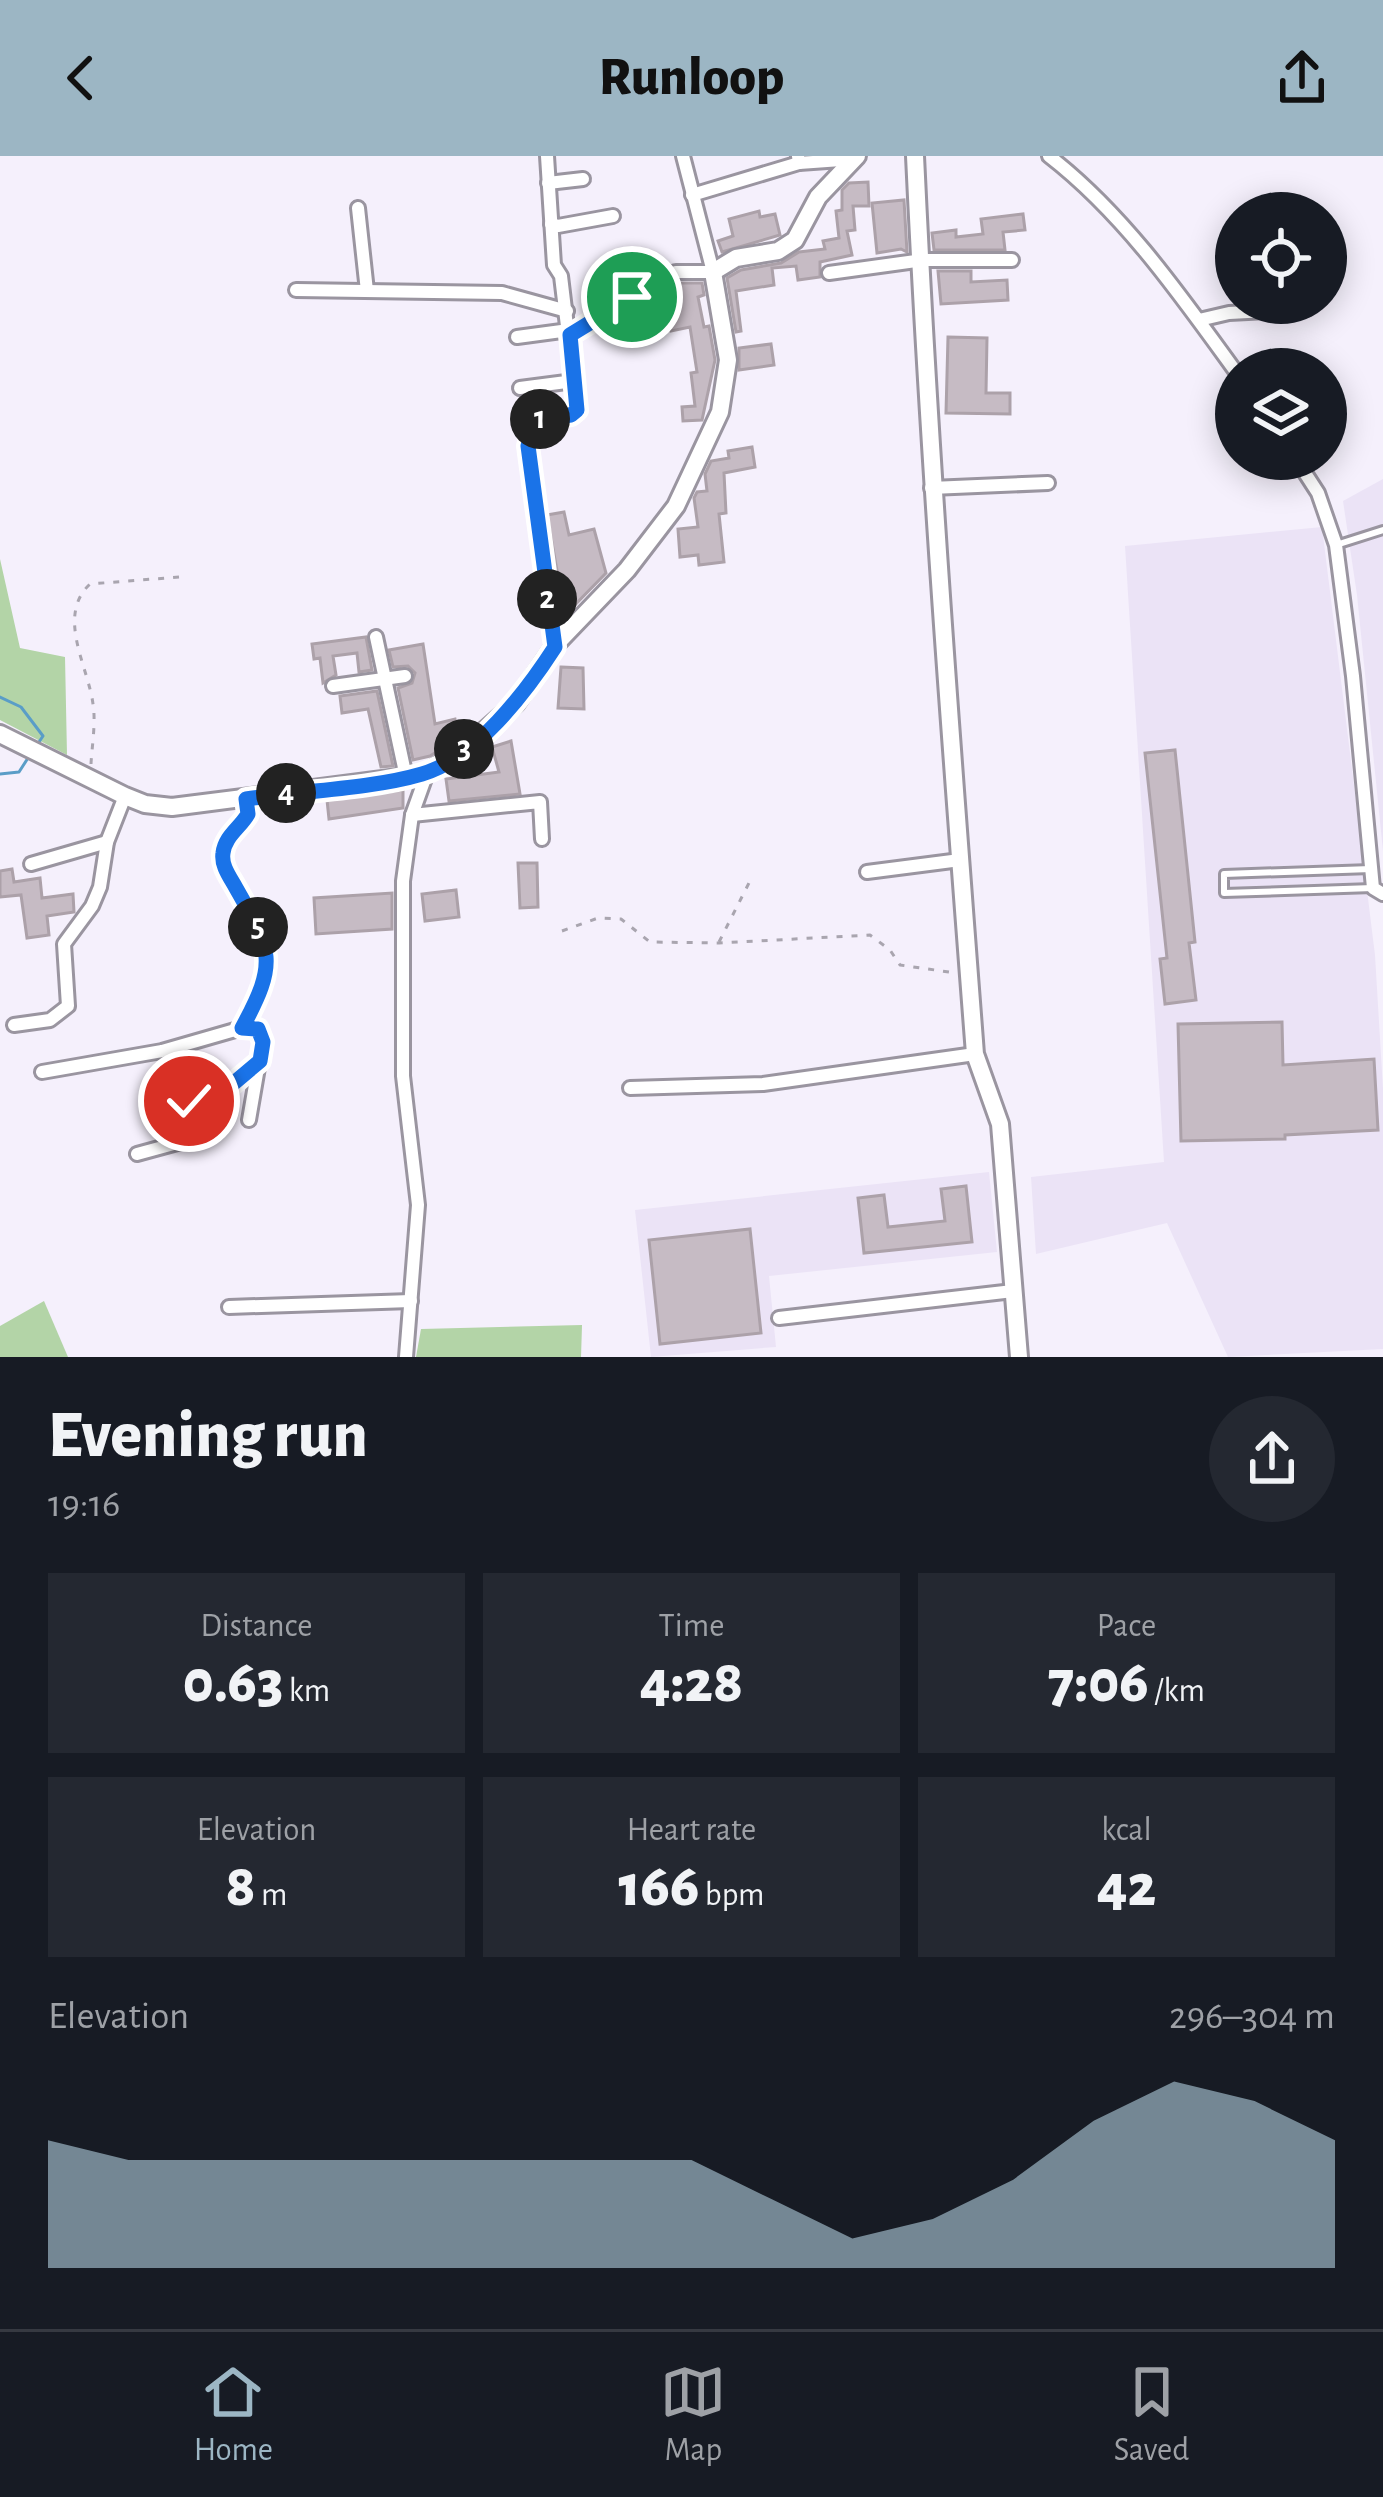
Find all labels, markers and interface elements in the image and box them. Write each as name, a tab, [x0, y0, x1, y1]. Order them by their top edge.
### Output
icon: back	[48, 45, 114, 111]
icon: share	[1269, 45, 1335, 111]
text: Runloop	[599, 51, 784, 105]
map controls	[1215, 192, 1347, 480]
button: locate	[1215, 192, 1347, 324]
pin	[581, 246, 683, 348]
icon: arrive	[599, 264, 665, 330]
button: layers	[1215, 348, 1347, 480]
pin: 1	[510, 389, 570, 449]
text: 1	[534, 402, 546, 435]
pin: 2	[517, 569, 577, 629]
text: 2	[539, 582, 555, 615]
pin: 3	[434, 719, 494, 779]
text: 3	[457, 732, 471, 765]
pin: 4	[256, 763, 316, 823]
text: 4	[278, 776, 294, 809]
pin: 5	[228, 897, 288, 957]
text: 5	[251, 910, 265, 943]
pin	[138, 1050, 240, 1152]
icon: check	[156, 1068, 222, 1134]
button: share	[1209, 1396, 1335, 1522]
text: Evening run	[48, 1403, 368, 1469]
text: 19:16	[48, 1485, 120, 1524]
text: Distance	[201, 1610, 312, 1643]
text: Time	[659, 1610, 724, 1643]
text: Pace	[1097, 1610, 1156, 1643]
text: 0.63	[183, 1653, 283, 1713]
text: 4:28	[640, 1653, 743, 1713]
text: 7:06	[1048, 1653, 1149, 1713]
text: km	[283, 1675, 330, 1708]
text: /km	[1149, 1675, 1205, 1708]
text: Elevation	[197, 1814, 316, 1847]
text: Heart rate	[627, 1814, 756, 1847]
text: kcal	[1101, 1814, 1152, 1847]
text: 8	[226, 1857, 256, 1917]
text: 166	[618, 1857, 699, 1917]
text: 42	[1097, 1857, 1156, 1917]
text: m	[256, 1879, 287, 1912]
text: bpm	[699, 1879, 765, 1912]
text: Elevation	[48, 1997, 189, 2036]
text: 296–304 m	[1169, 1997, 1335, 2036]
tab: Home	[194, 2359, 273, 2471]
tab: Map	[660, 2359, 726, 2471]
tab: Saved	[1114, 2359, 1189, 2471]

